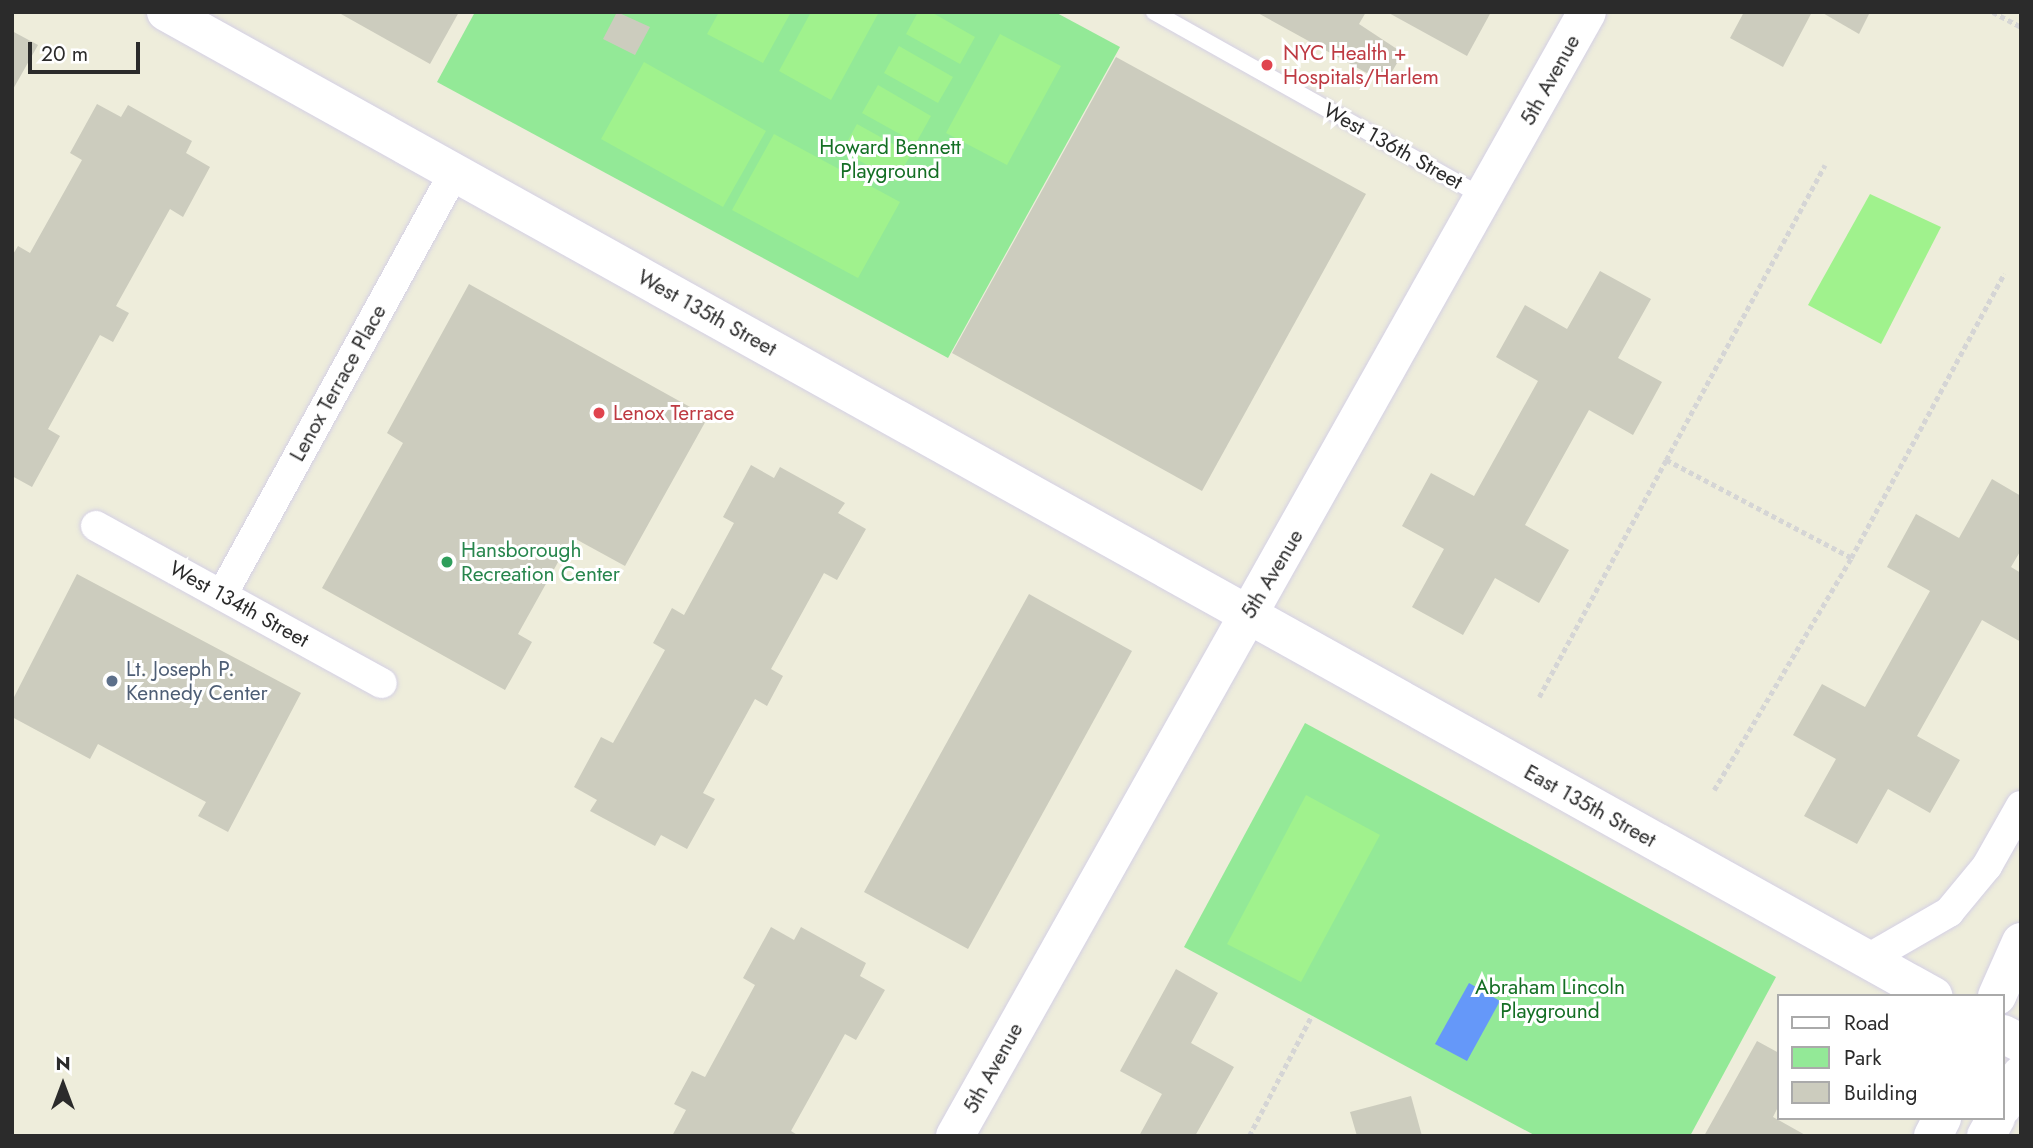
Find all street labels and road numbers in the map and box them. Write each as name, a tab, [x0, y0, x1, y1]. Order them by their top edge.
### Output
street label: 5th Avenue	[1515, 30, 1585, 130]
street label: West 136th Street	[1319, 97, 1467, 195]
street label: West 135th Street	[633, 264, 781, 362]
street label: Lenox Terrace Place	[285, 300, 391, 466]
street label: 5th Avenue	[1236, 525, 1308, 623]
street label: West 134th Street	[165, 555, 313, 653]
street label: East 135th Street	[1520, 759, 1660, 853]
street label: 5th Avenue	[958, 1018, 1028, 1118]

